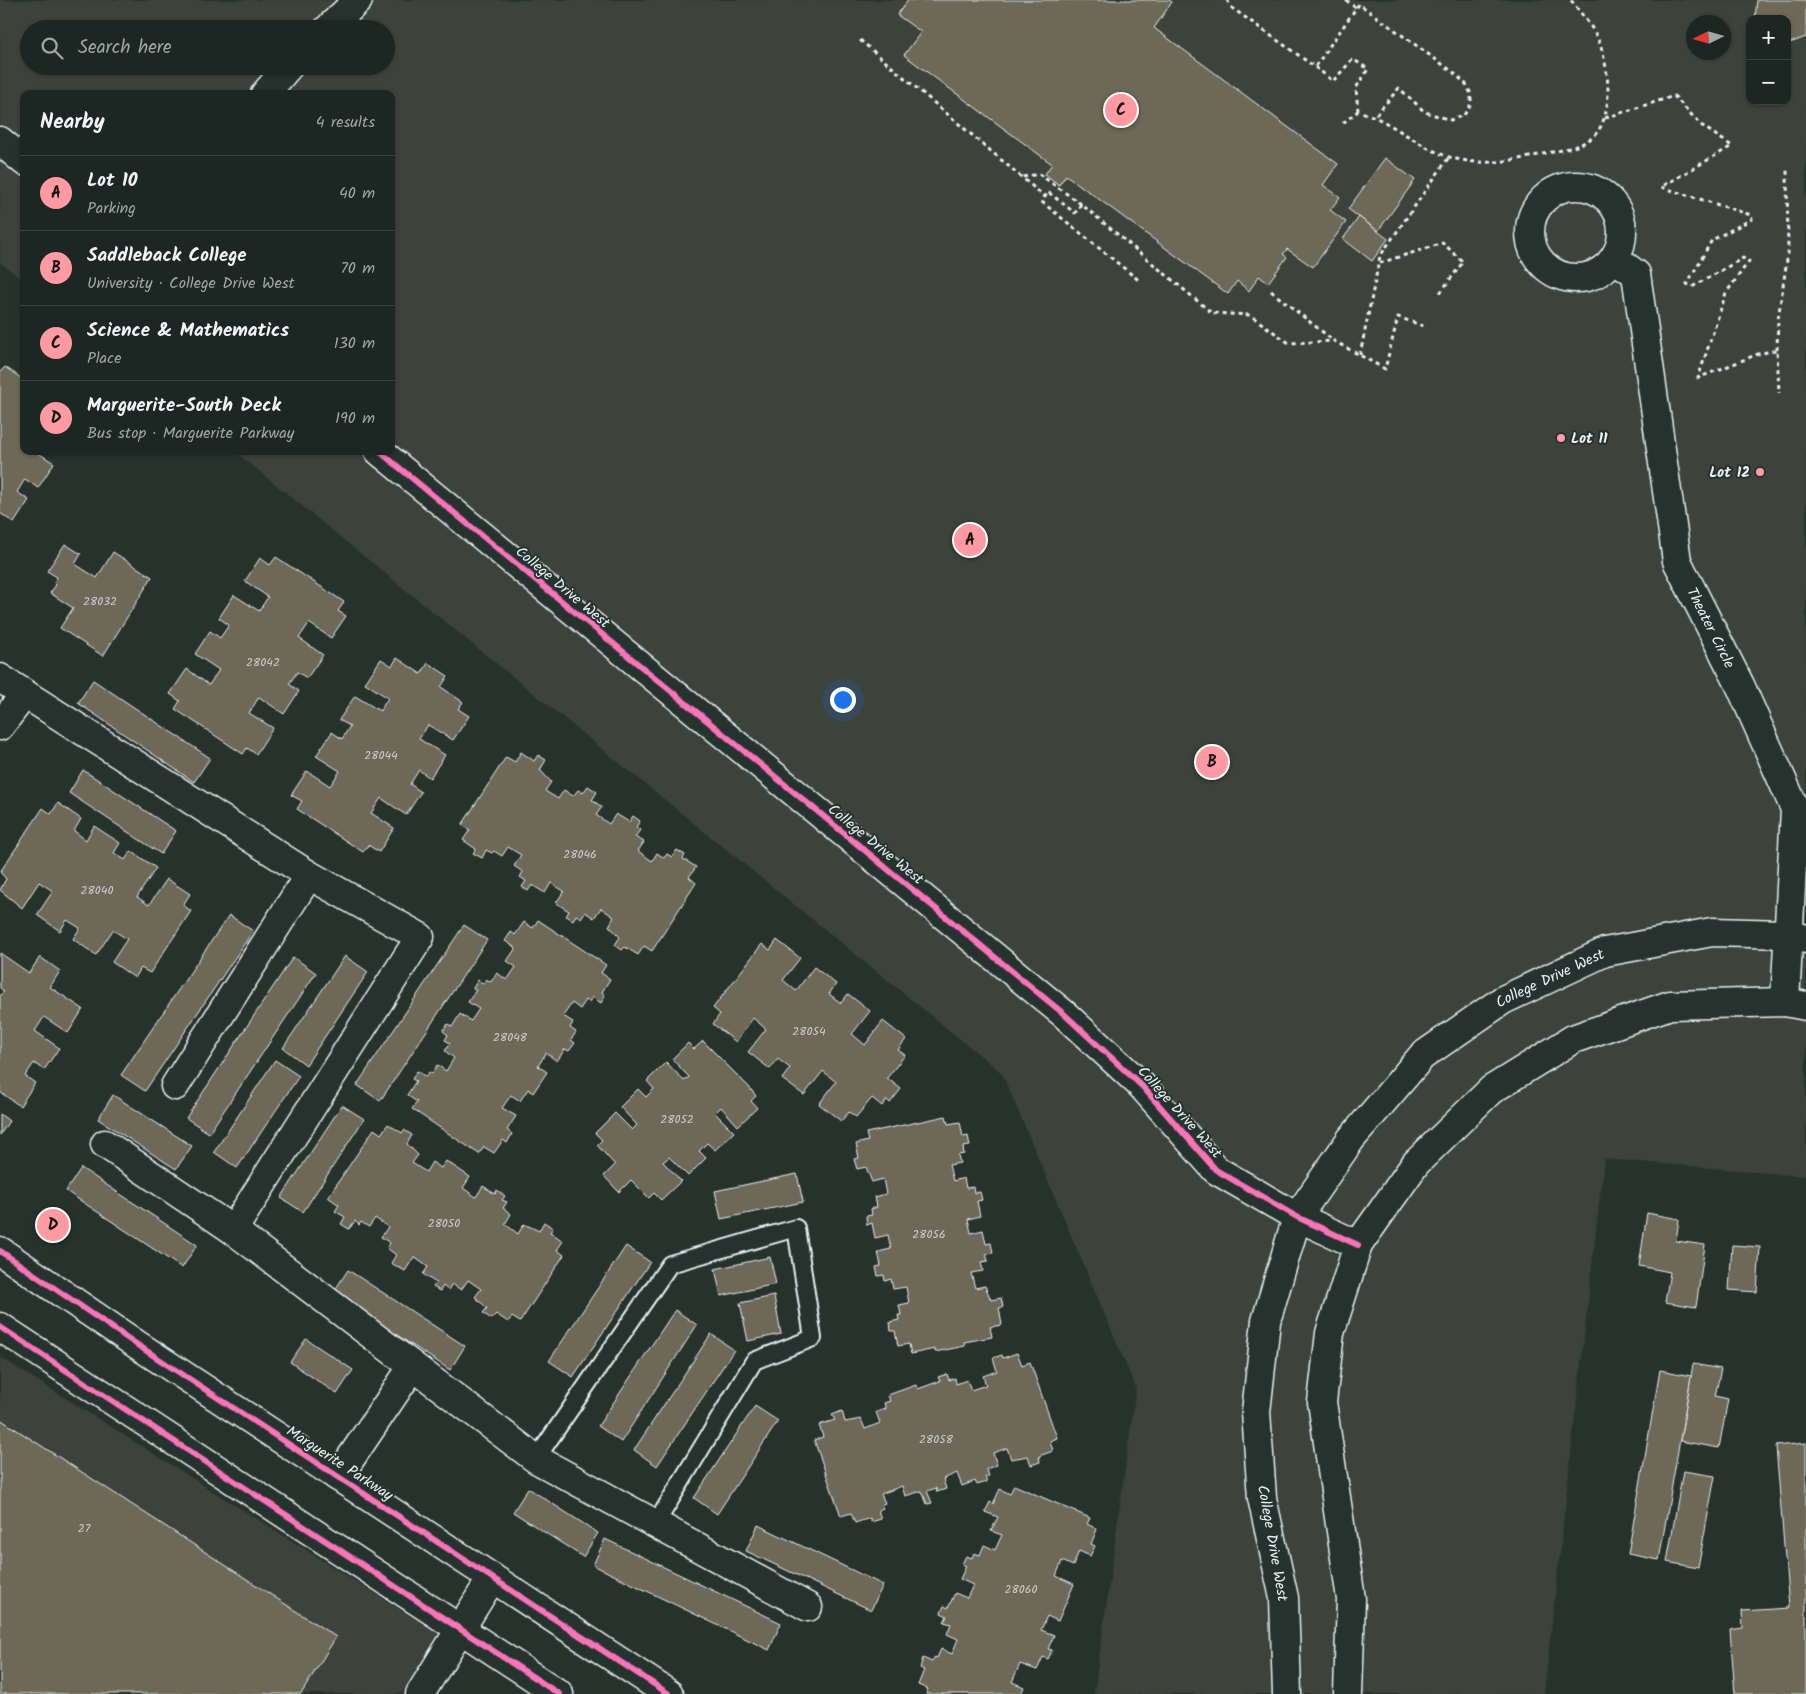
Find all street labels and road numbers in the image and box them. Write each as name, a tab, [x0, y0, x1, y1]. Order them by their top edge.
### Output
street label: College Drive West	[510, 541, 615, 635]
street label: Theater Circle	[1679, 583, 1741, 673]
street label: College Drive West	[822, 798, 929, 891]
street label: College Drive West	[1491, 943, 1609, 1015]
street label: College Drive West	[1131, 1061, 1228, 1165]
street label: Marguerite Parkway	[281, 1420, 399, 1508]
street label: College Drive West	[1250, 1483, 1294, 1603]

